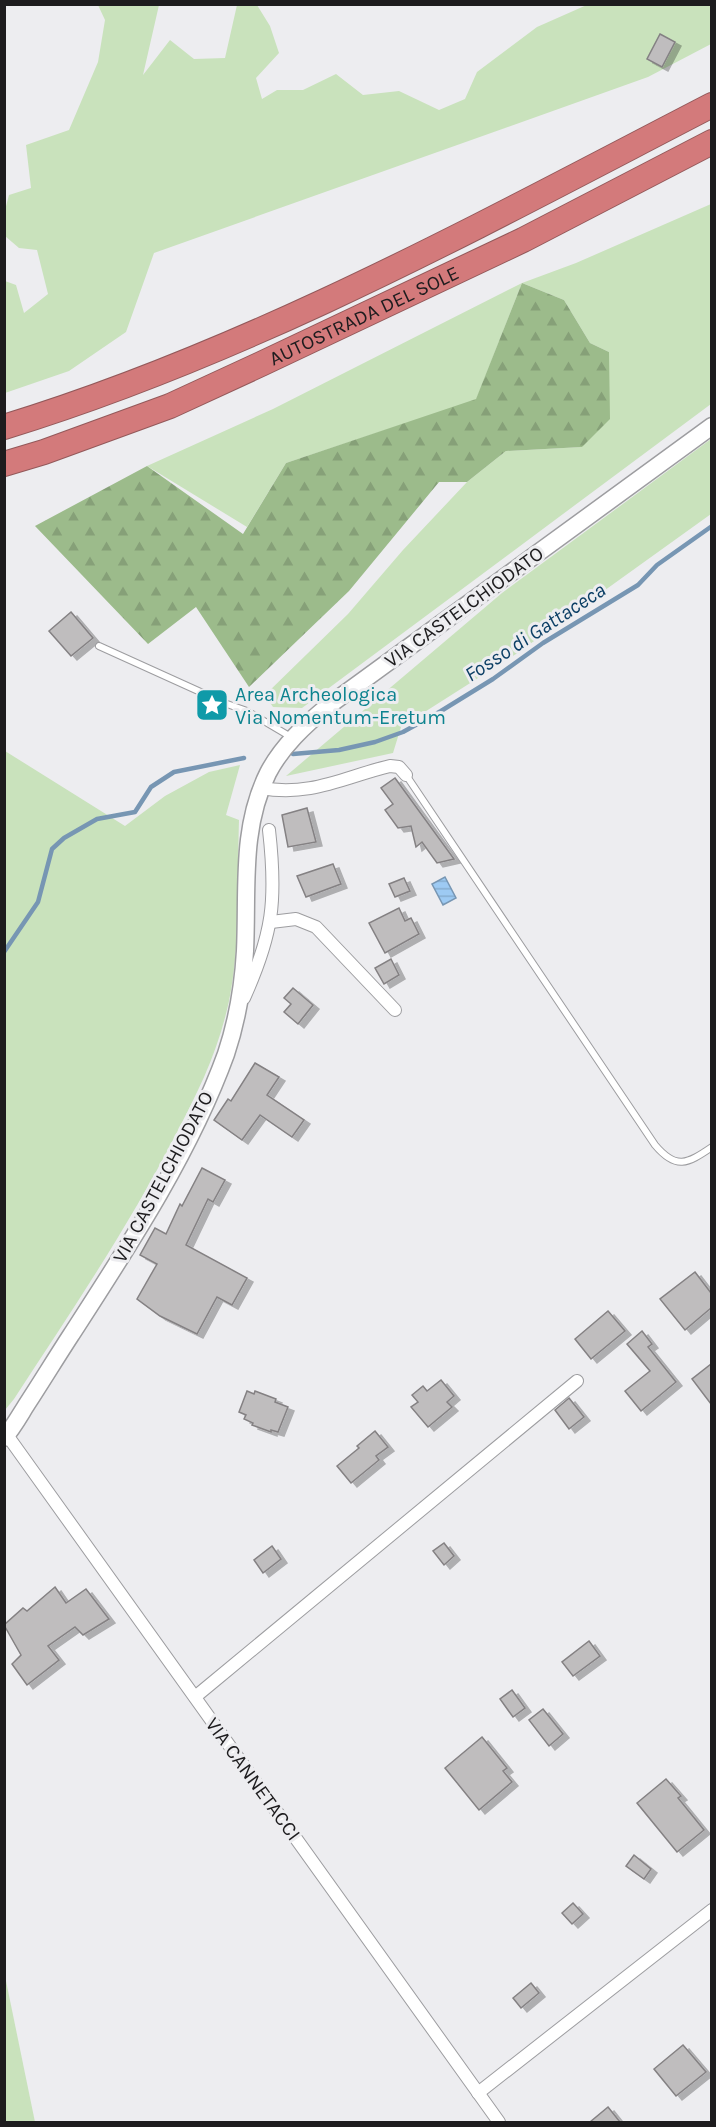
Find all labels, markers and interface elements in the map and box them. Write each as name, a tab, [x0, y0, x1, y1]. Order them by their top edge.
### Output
street label: AUTOSTRADA DEL SOLE	[265, 261, 462, 370]
street label: VIA CASTELCHIODATO	[380, 542, 548, 672]
water label: Fosso di Gattaceca	[460, 578, 610, 686]
place label: Area Archeologica Via Nomentum-Eretum	[235, 683, 446, 729]
place icon: Area Archeologica Via Nomentum-Eretum	[194, 687, 230, 723]
street label: VIA CASTELCHIODATO	[108, 1088, 218, 1266]
street label: VIA CANNETACCI	[201, 1713, 305, 1845]

